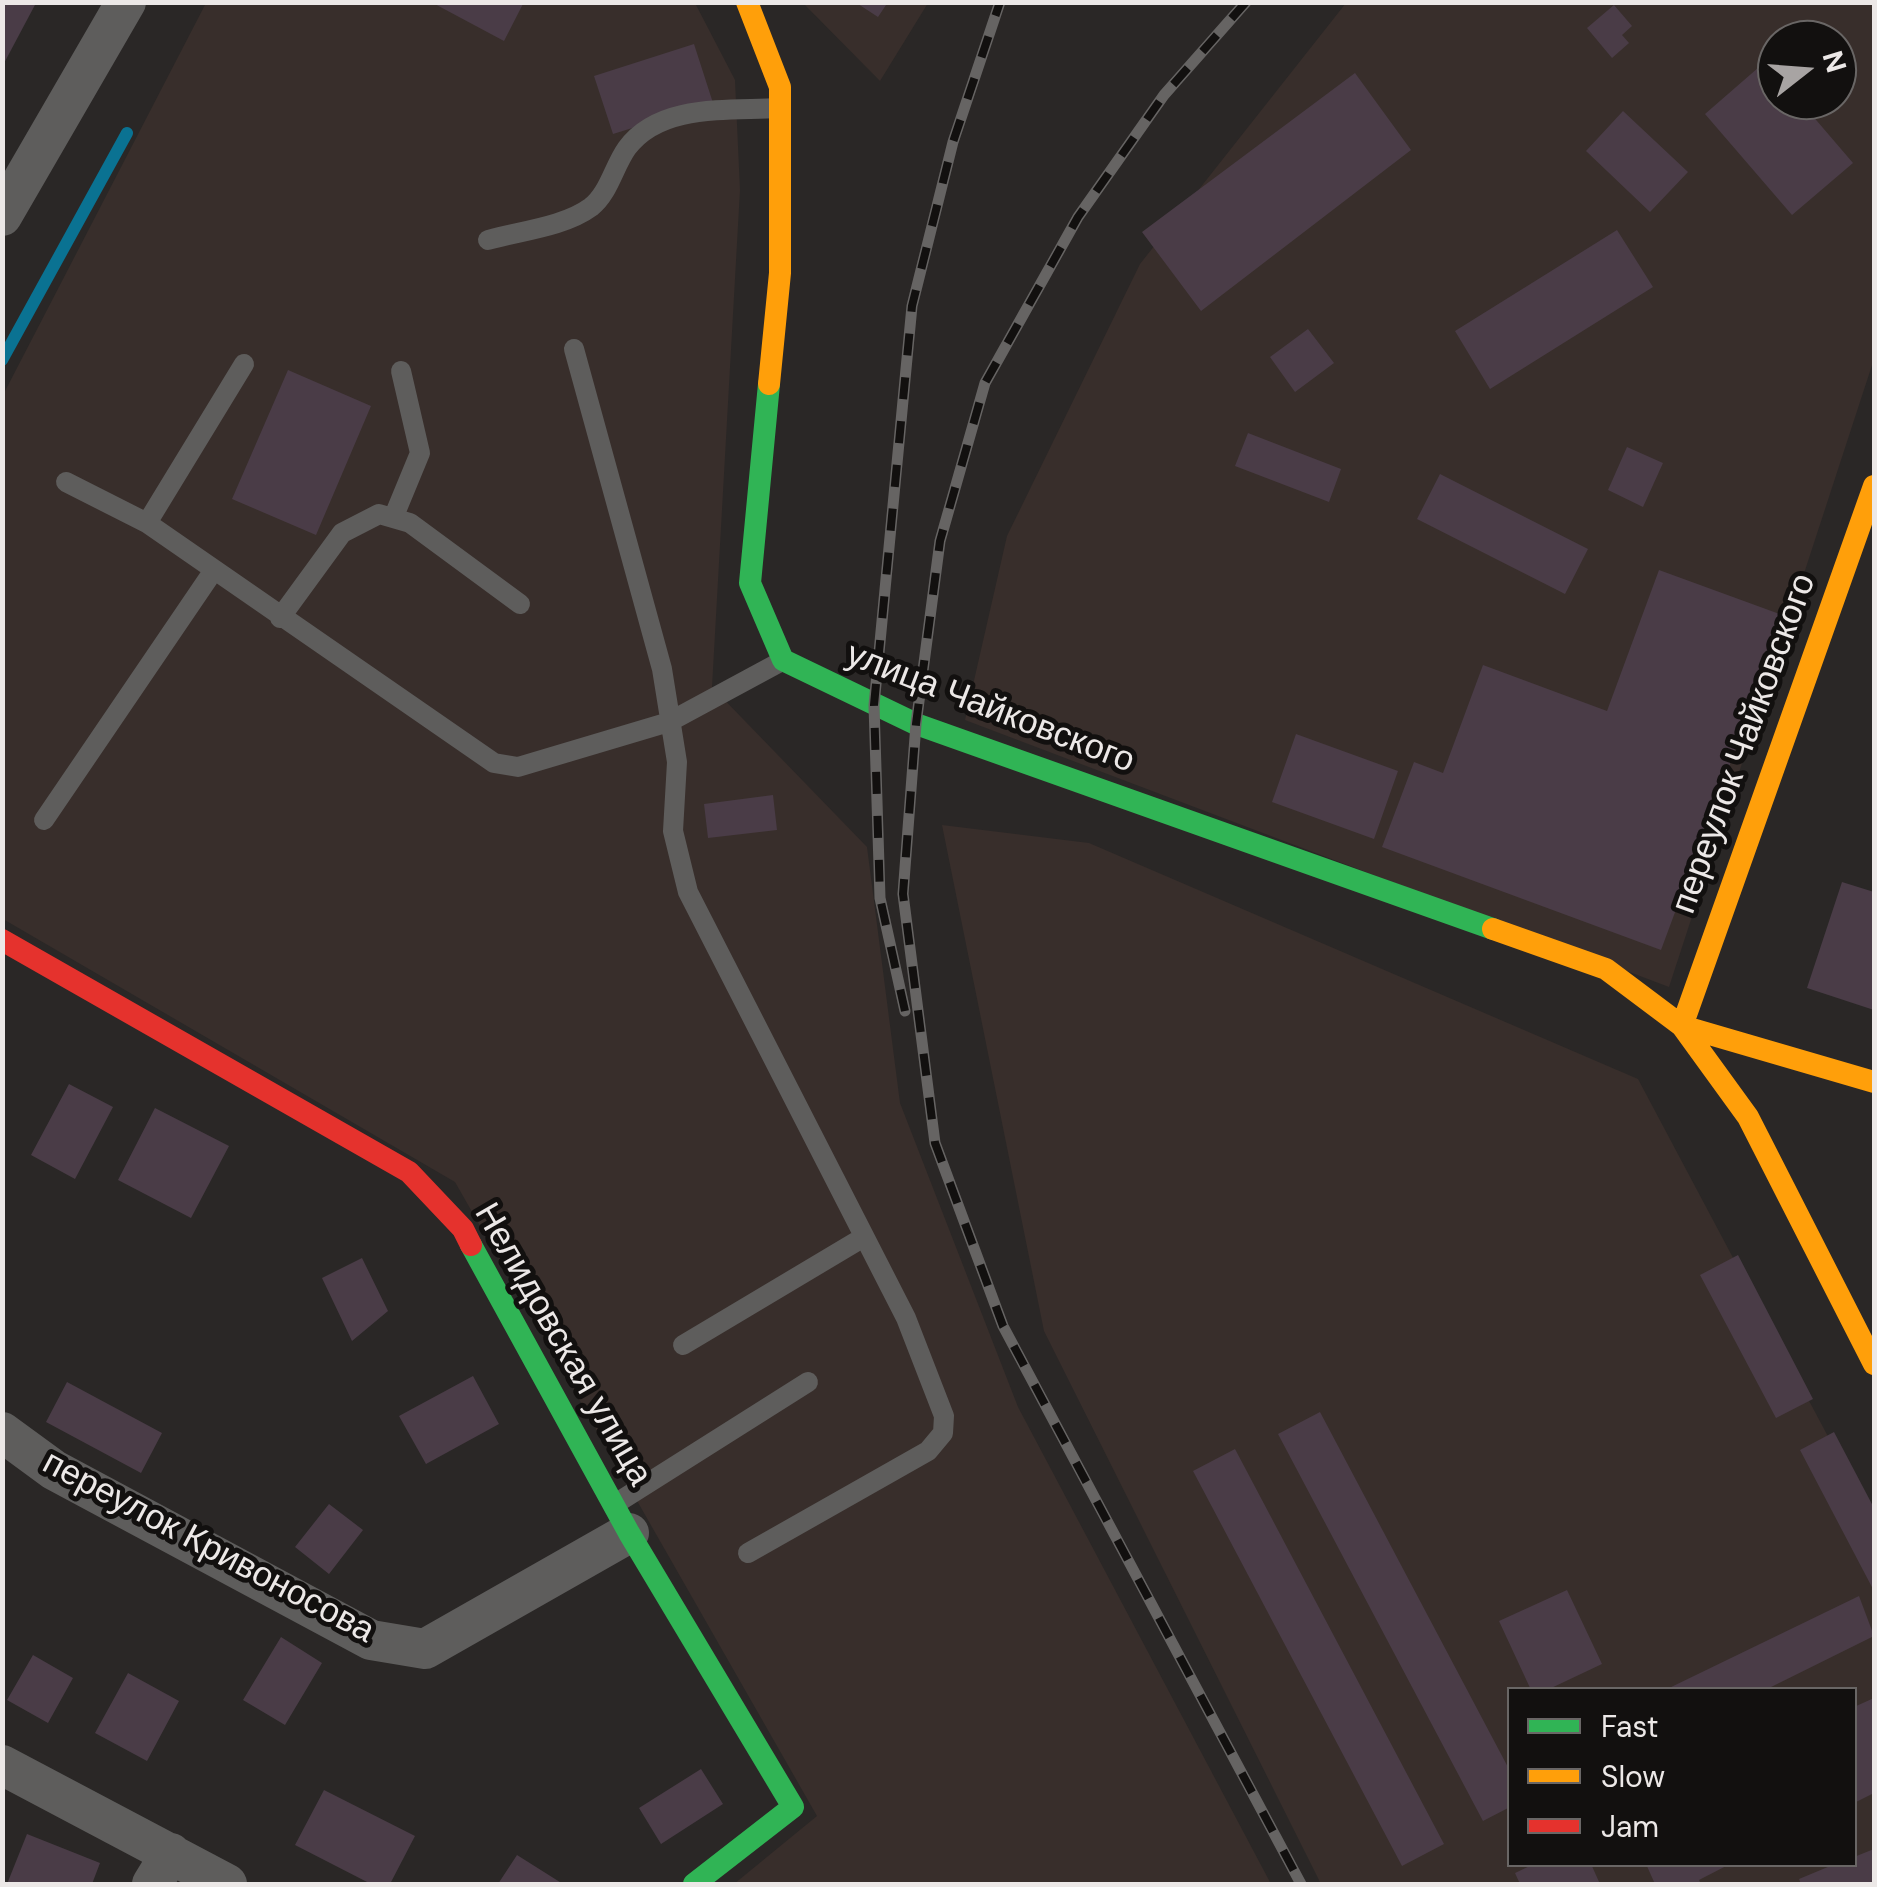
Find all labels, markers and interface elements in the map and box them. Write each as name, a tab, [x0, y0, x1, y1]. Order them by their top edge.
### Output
north arrow	[1757, 20, 1857, 120]
text: N	[1814, 46, 1855, 77]
street label: переулок Чайковского	[1664, 568, 1826, 920]
street label: улица Чайковского	[840, 635, 1140, 783]
street label: Нелидовская улица	[464, 1196, 660, 1494]
street label: переулок Кривоносова	[35, 1443, 381, 1653]
legend	[1507, 1687, 1857, 1867]
text: Fast	[1601, 1707, 1659, 1746]
text: Slow	[1601, 1757, 1665, 1796]
text: Jam	[1601, 1807, 1659, 1846]

